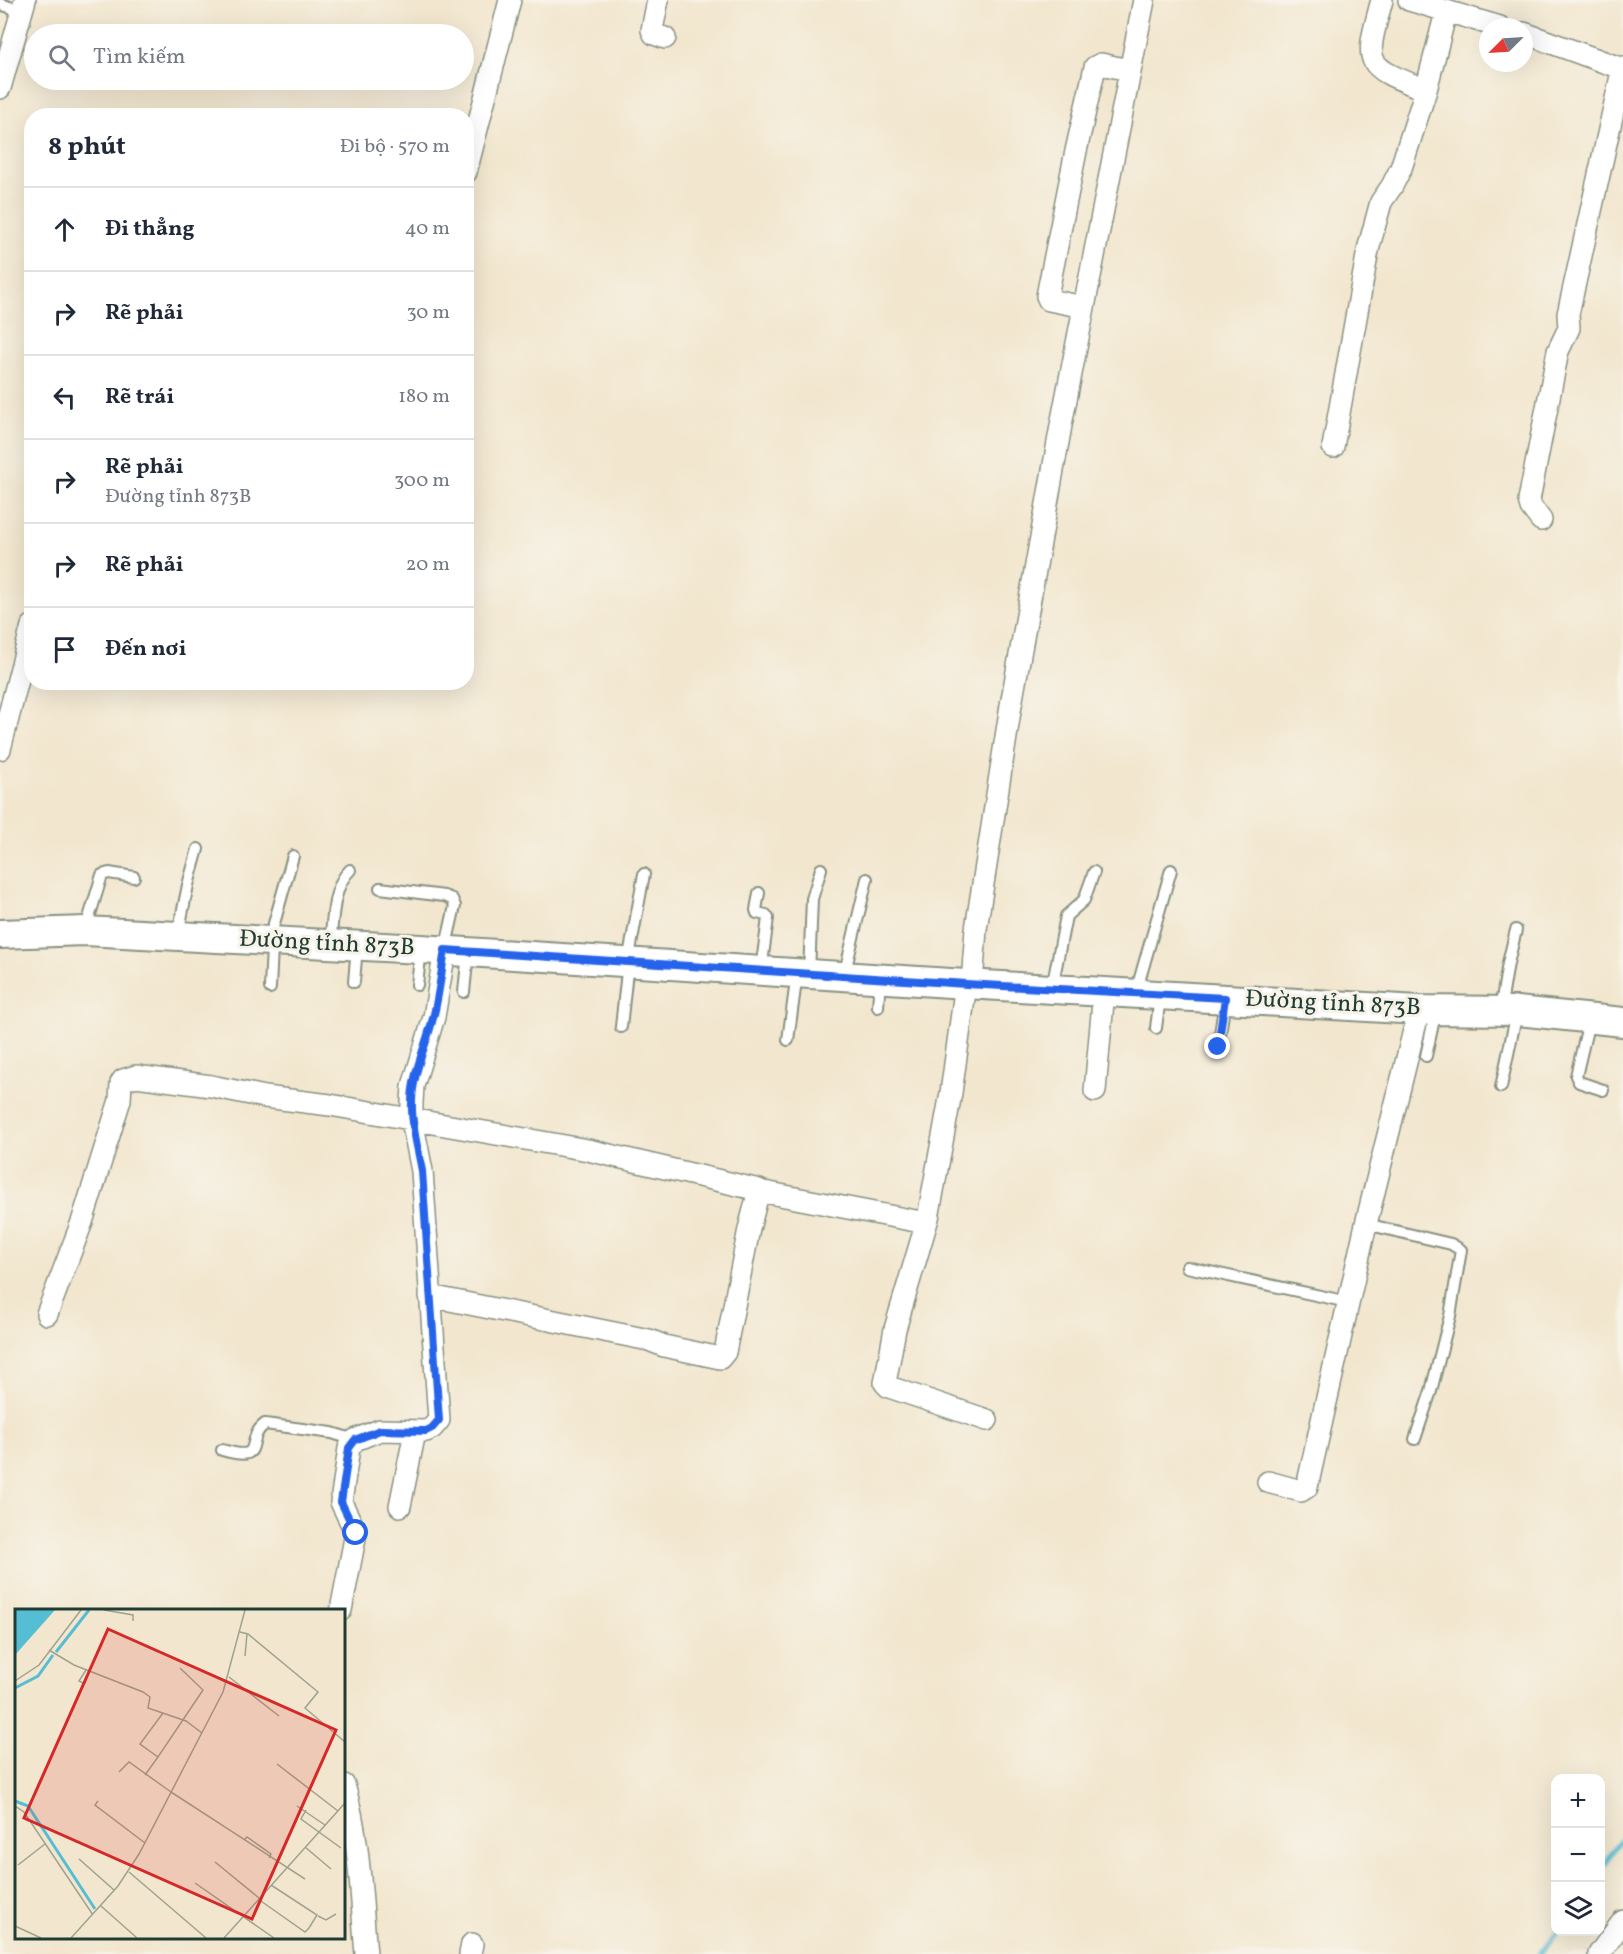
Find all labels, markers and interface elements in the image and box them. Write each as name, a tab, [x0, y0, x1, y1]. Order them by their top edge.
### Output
north arrow	[1479, 18, 1533, 72]
search box	[24, 24, 474, 90]
icon: search	[45, 41, 78, 74]
text: Tìm kiếm	[93, 42, 186, 73]
text: 8 phút	[48, 129, 126, 165]
text: Đi bộ · 570 m	[340, 133, 450, 161]
icon: ahead	[48, 213, 81, 246]
text: Đi thẳng	[105, 214, 195, 245]
text: 40 m	[405, 215, 450, 243]
icon: right	[48, 297, 81, 330]
text: Rẽ phải	[105, 298, 184, 329]
text: 30 m	[406, 299, 450, 327]
icon: left	[48, 381, 81, 414]
text: Rẽ trái	[105, 382, 174, 413]
text: 180 m	[398, 383, 450, 411]
text: Rẽ phải	[105, 452, 184, 483]
icon: right	[48, 465, 81, 498]
text: 300 m	[394, 467, 450, 495]
text: Đường tỉnh 873B	[105, 483, 252, 511]
icon: right	[48, 549, 81, 582]
text: Rẽ phải	[105, 550, 184, 581]
text: 20 m	[406, 551, 450, 579]
icon: arrive	[48, 633, 81, 666]
text: Đến nơi	[105, 634, 187, 665]
street label: Đường tỉnh 873B	[238, 922, 416, 966]
street label: Đường tỉnh 873B	[1244, 982, 1422, 1026]
route end	[1204, 1033, 1230, 1059]
route start	[342, 1519, 368, 1545]
inset map	[15, 1609, 345, 1939]
map controls	[1551, 1774, 1605, 1936]
button: +	[1551, 1774, 1605, 1828]
button: −	[1551, 1828, 1605, 1882]
button: layers	[1551, 1882, 1605, 1936]

